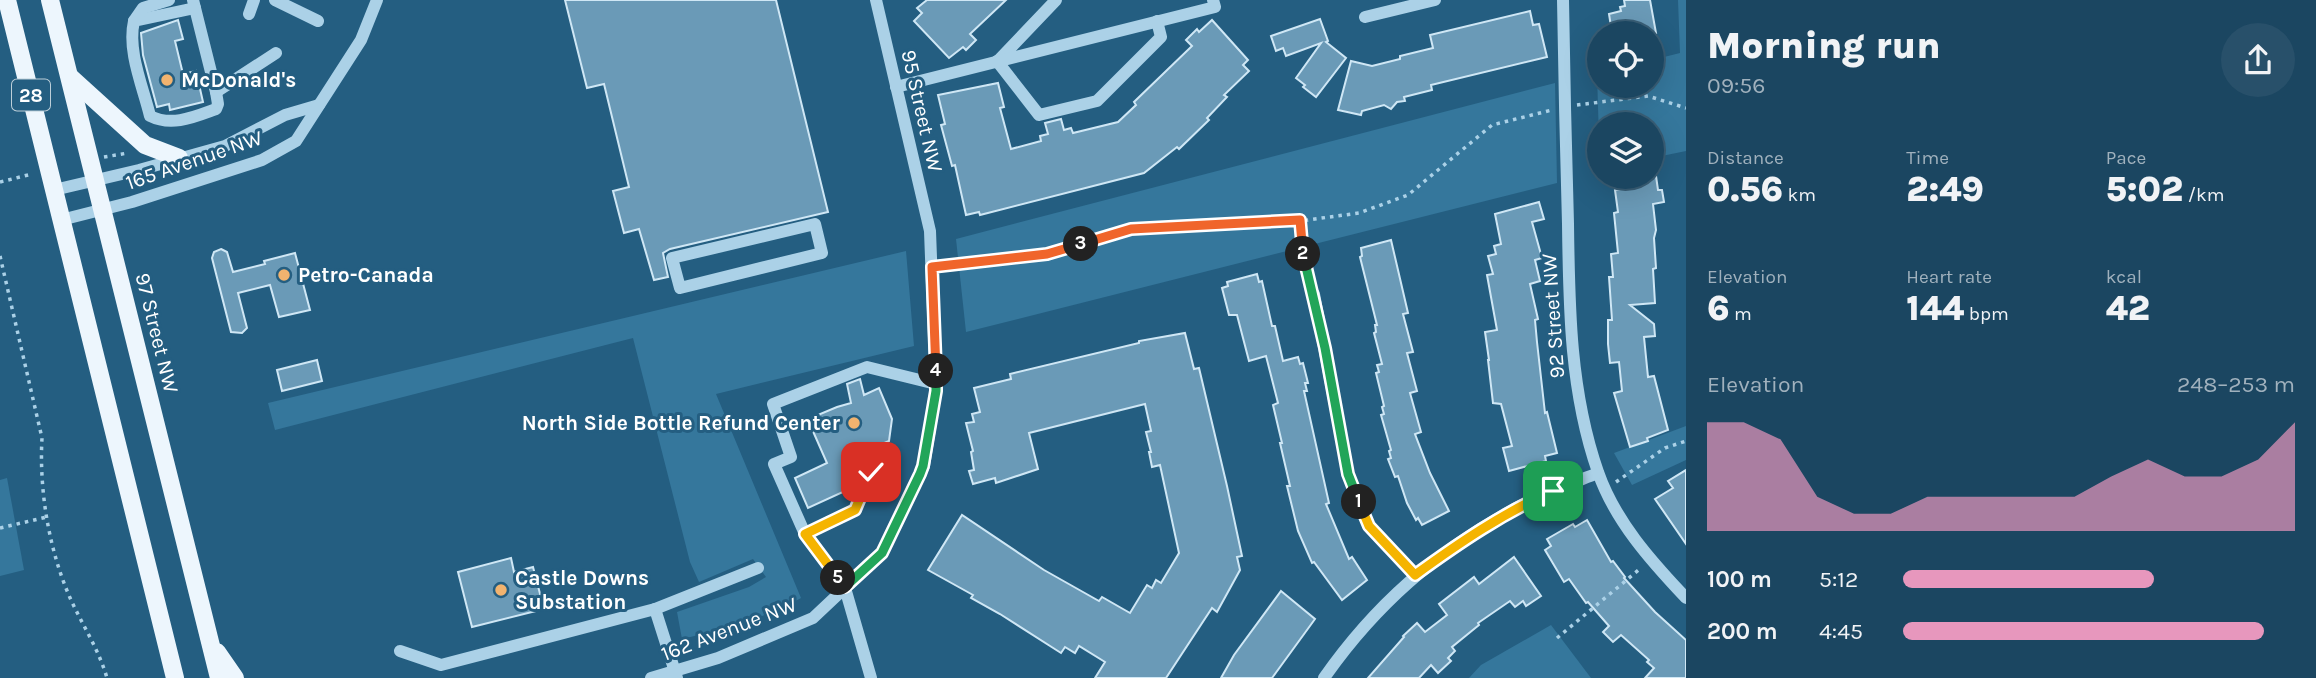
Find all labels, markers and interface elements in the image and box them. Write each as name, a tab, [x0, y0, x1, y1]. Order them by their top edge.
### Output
map controls	[1587, 21, 1664, 189]
button: locate	[1587, 21, 1664, 98]
text: Morning run	[1707, 23, 1941, 68]
button: share	[2221, 23, 2295, 97]
street label: 95 Street NW	[896, 48, 948, 175]
place label: McDonald's	[181, 68, 296, 92]
marker: McDonald's	[159, 72, 175, 88]
text: 09:56	[1707, 72, 1765, 99]
road number: 28	[12, 80, 50, 110]
button: layers	[1587, 112, 1664, 189]
street label: 165 Avenue NW	[122, 125, 266, 195]
text: Distance	[1707, 147, 1784, 169]
text: Time	[1906, 147, 1949, 169]
text: Pace	[2106, 147, 2146, 169]
text: 0.56	[1707, 169, 1783, 210]
text: 2:49	[1906, 169, 1984, 210]
text: 5:02	[2106, 169, 2183, 210]
text: km	[1783, 184, 1816, 206]
text: /km	[2183, 184, 2224, 206]
pin: 3	[1064, 226, 1098, 262]
text: 3	[1075, 232, 1086, 254]
pin: 2	[1286, 236, 1320, 272]
text: 2	[1297, 242, 1308, 264]
street label: 92 Street NW	[1537, 253, 1569, 379]
place label: Petro-Canada	[298, 263, 434, 287]
text: Elevation	[1707, 266, 1787, 288]
text: Heart rate	[1906, 266, 1992, 288]
text: kcal	[2106, 266, 2142, 288]
marker: Petro-Canada	[276, 267, 292, 283]
street label: 97 Street NW	[131, 271, 184, 396]
text: 6	[1707, 288, 1730, 329]
text: 144	[1906, 288, 1964, 329]
text: 42	[2106, 288, 2150, 329]
text: m	[1730, 303, 1752, 325]
text: bpm	[1964, 303, 2009, 325]
pin: 4	[918, 354, 954, 388]
text: 4	[930, 359, 941, 381]
text: Elevation	[1707, 371, 1804, 398]
text: 248–253 m	[2177, 371, 2295, 398]
place label: North Side Bottle Refund Center	[522, 411, 841, 435]
marker: North Side Bottle Refund Center	[846, 415, 862, 431]
pin	[841, 442, 901, 502]
icon: check	[852, 453, 890, 491]
pin	[1523, 461, 1583, 521]
icon: arrive	[1534, 472, 1572, 510]
pin: 1	[1342, 484, 1376, 520]
text: 1	[1355, 490, 1362, 512]
pin: 5	[820, 560, 856, 596]
place label: Castle Downs Substation	[515, 566, 649, 614]
text: 5	[832, 566, 843, 588]
text: 100 m	[1707, 566, 1772, 593]
text: 5:12	[1819, 566, 1858, 593]
marker: Castle Downs Substation	[493, 582, 509, 598]
street label: 162 Avenue NW	[658, 592, 800, 666]
text: 200 m	[1707, 618, 1778, 645]
text: 4:45	[1819, 618, 1863, 645]

